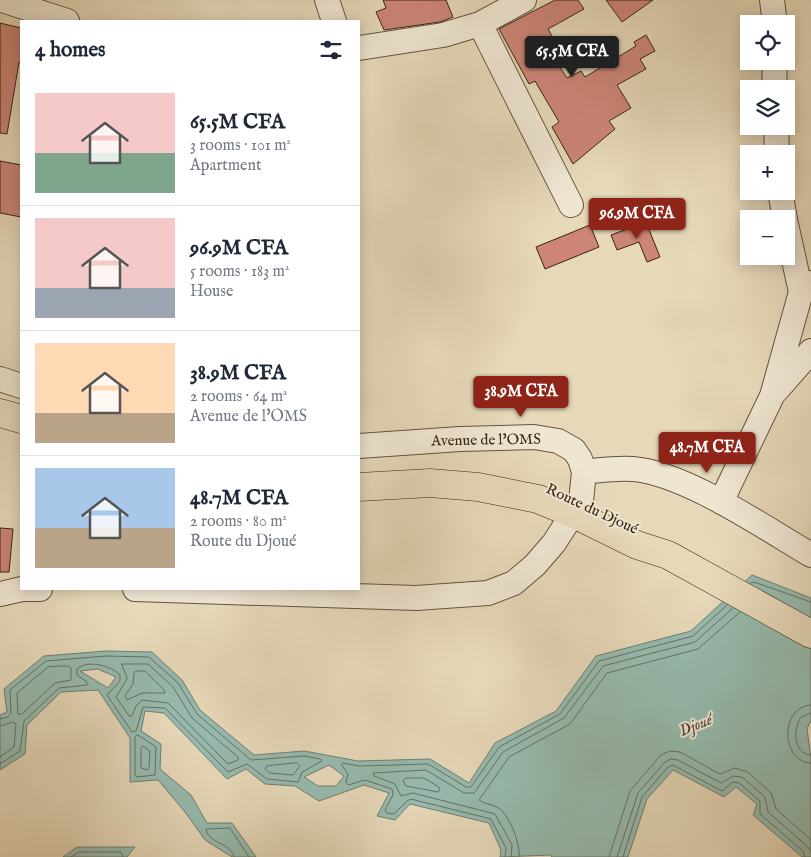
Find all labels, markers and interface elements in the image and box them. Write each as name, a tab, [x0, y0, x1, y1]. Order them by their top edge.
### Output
map controls	[740, 15, 795, 265]
button: locate	[740, 15, 795, 70]
icon: filters	[317, 36, 345, 64]
pin: 65.5M CFA	[515, 36, 629, 78]
text: 4 homes	[35, 37, 105, 64]
text: 65.5M CFA	[536, 42, 608, 62]
button: layers	[740, 80, 795, 135]
text: 65.5M CFA	[190, 109, 285, 136]
icon: home	[75, 113, 135, 173]
text: 3 rooms · 101 m²	[190, 136, 291, 156]
button: +	[740, 145, 795, 200]
text: Apartment	[190, 156, 261, 176]
pin: 96.9M CFA	[580, 198, 694, 240]
text: 96.9M CFA	[600, 204, 674, 224]
button: −	[740, 210, 795, 265]
text: 96.9M CFA	[190, 235, 288, 262]
icon: home	[75, 238, 135, 298]
text: 5 rooms · 183 m²	[190, 262, 289, 282]
text: House	[190, 282, 233, 302]
text: 38.9M CFA	[190, 360, 286, 387]
icon: home	[75, 363, 135, 423]
pin: 38.9M CFA	[464, 376, 578, 418]
text: 38.9M CFA	[484, 382, 558, 402]
text: 2 rooms · 64 m²	[190, 387, 288, 407]
text: Avenue de l'OMS	[190, 407, 307, 427]
street label: Avenue de l'OMS	[430, 430, 541, 450]
pin: 48.7M CFA	[650, 432, 764, 474]
text: 48.7M CFA	[670, 438, 744, 458]
street label: Route du Djoué	[543, 479, 641, 539]
text: 48.7M CFA	[190, 485, 288, 512]
icon: home	[75, 488, 135, 548]
text: 2 rooms · 80 m²	[190, 512, 287, 532]
text: Route du Djoué	[190, 532, 296, 552]
water label: Djoué	[676, 709, 718, 742]

